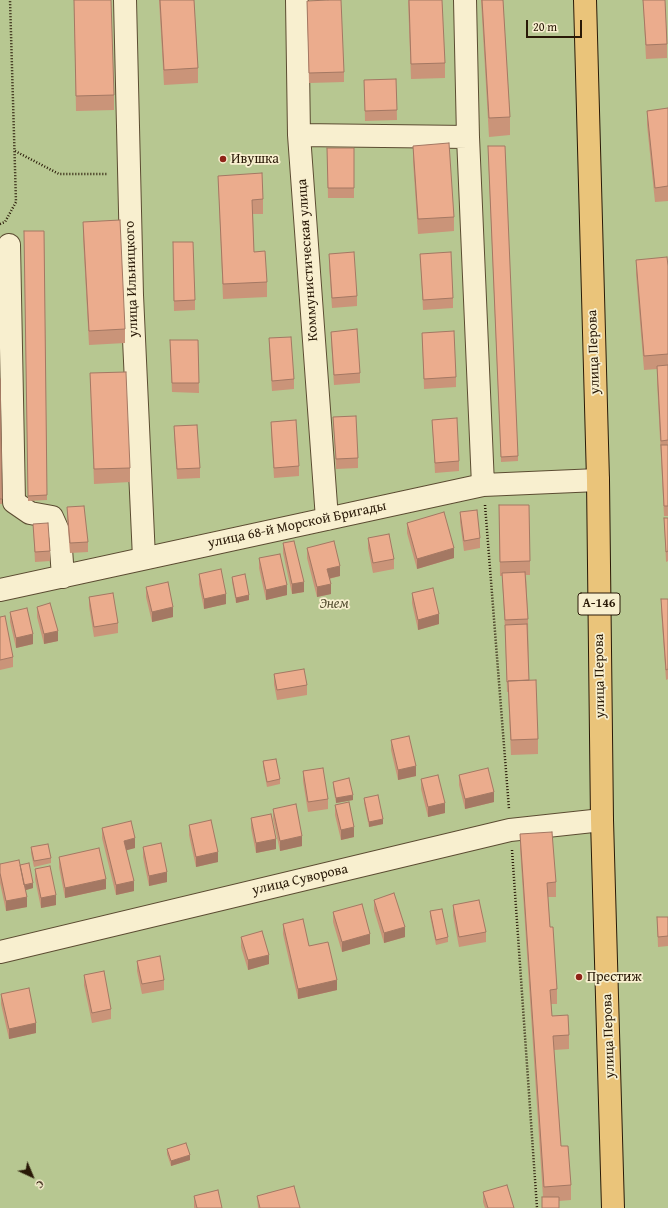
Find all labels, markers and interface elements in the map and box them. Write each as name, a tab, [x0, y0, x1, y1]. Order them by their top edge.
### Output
scale bar	[528, 12, 584, 38]
text: 20 m	[533, 18, 557, 35]
place label: Ивушка	[231, 151, 279, 167]
marker: Ивушка	[218, 154, 228, 164]
street label: Коммунистическая улица	[294, 178, 322, 342]
street label: улица Ильницкого	[122, 220, 142, 338]
street label: улица Перова	[584, 309, 604, 395]
street label: улица 68-й Морской Бригады	[206, 498, 388, 552]
road number: А-146	[578, 593, 620, 615]
park label: Энем	[319, 596, 349, 612]
street label: улица Перова	[591, 634, 609, 718]
street label: улица Суворова	[250, 861, 350, 899]
place label: Престиж	[587, 969, 642, 985]
marker: Престиж	[574, 972, 584, 982]
street label: улица Перова	[599, 993, 619, 1079]
north arrow	[12, 1156, 52, 1196]
text: С	[33, 1177, 48, 1193]

